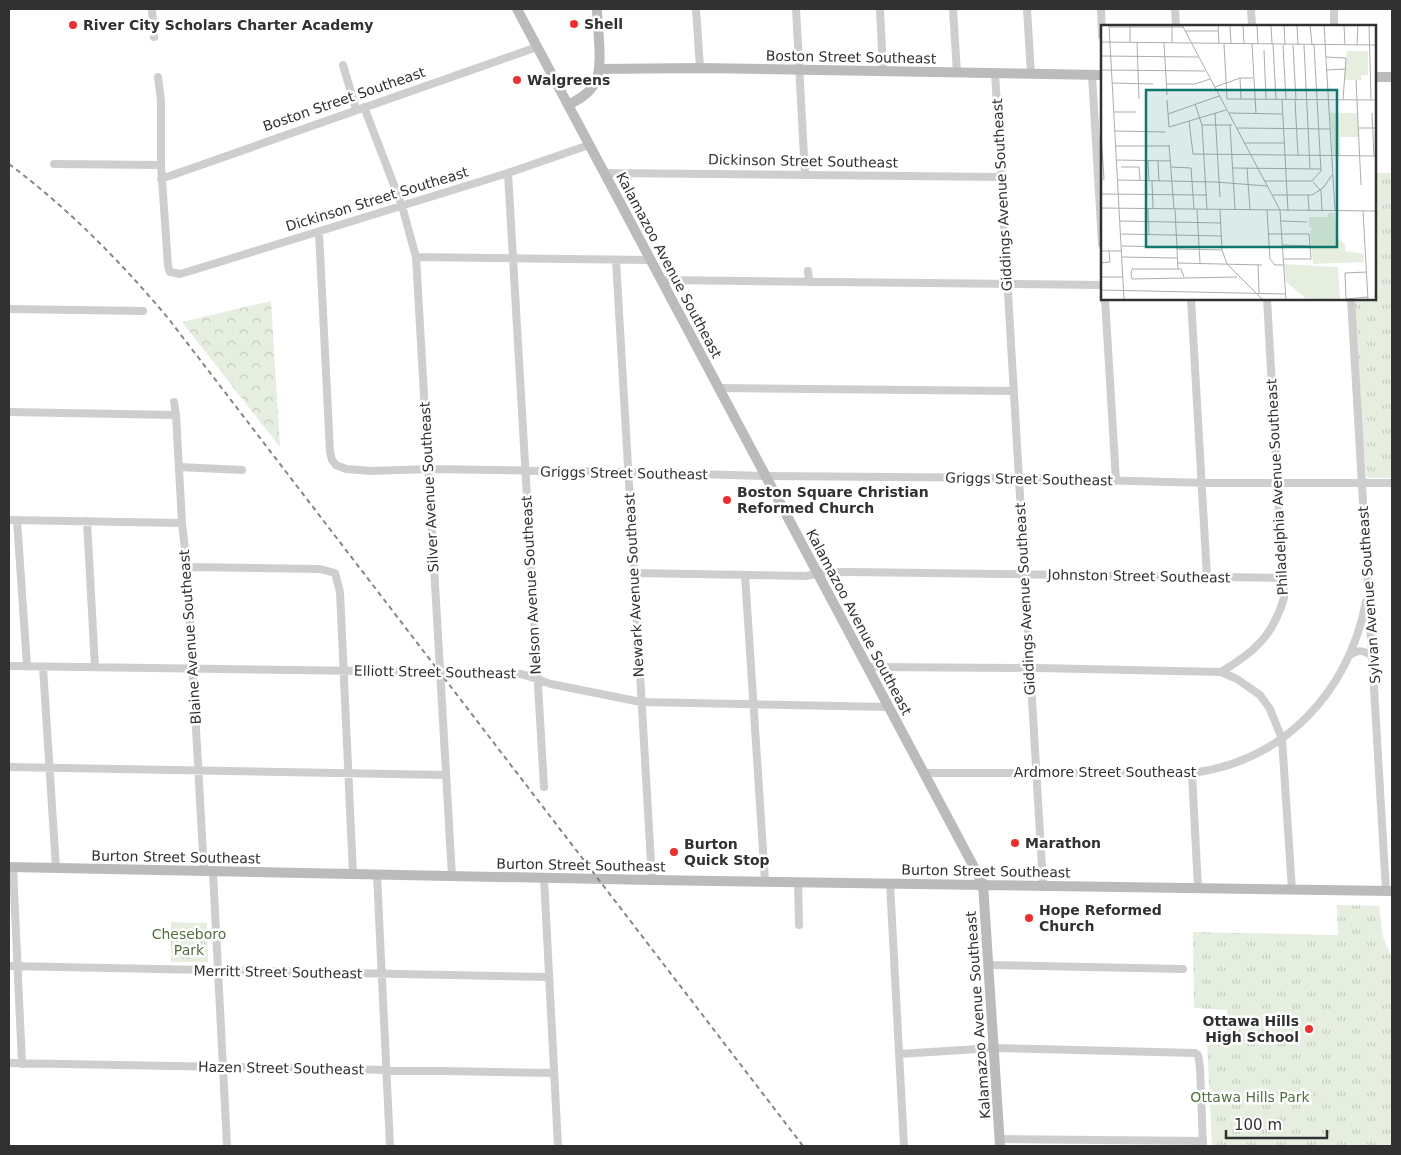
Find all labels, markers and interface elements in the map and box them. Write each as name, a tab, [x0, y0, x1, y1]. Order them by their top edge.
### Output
place label: Shell	[584, 16, 623, 32]
place label: River City Scholars Charter Academy	[83, 17, 373, 33]
marker: Shell	[568, 18, 580, 30]
marker: River City Scholars Charter Academy	[67, 19, 79, 31]
inset map	[1101, 25, 1376, 300]
street label: Boston Street Southeast	[766, 48, 937, 66]
street label: Boston Street Southeast	[261, 64, 428, 134]
place label: Walgreens	[527, 72, 610, 88]
marker: Walgreens	[511, 74, 523, 86]
street label: Giddings Avenue Southeast	[989, 98, 1015, 292]
street label: Dickinson Street Southeast	[708, 151, 899, 171]
street label: Dickinson Street Southeast	[284, 163, 471, 234]
street label: Kalamazoo Avenue Southeast	[613, 169, 725, 361]
street label: Philadelphia Avenue Southeast	[1263, 378, 1291, 596]
street label: Silver Avenue Southeast	[417, 401, 441, 573]
street label: Griggs Street Southeast	[540, 464, 708, 482]
street label: Griggs Street Southeast	[945, 470, 1113, 488]
place label: Boston Square Christian Reformed Church	[737, 484, 929, 516]
street label: Newark Avenue Southeast	[621, 492, 647, 678]
marker: Boston Square Christian Reformed Church	[721, 494, 733, 506]
street label: Nelson Avenue Southeast	[518, 495, 544, 675]
street label: Giddings Avenue Southeast	[1012, 502, 1038, 696]
street label: Sylvan Avenue Southeast	[1355, 505, 1383, 685]
street label: Kalamazoo Avenue Southeast	[803, 526, 915, 718]
street label: Blaine Avenue Southeast	[176, 549, 204, 725]
street label: Johnston Street Southeast	[1046, 566, 1231, 586]
street label: Elliott Street Southeast	[354, 663, 517, 681]
street label: Ardmore Street Southeast	[1014, 764, 1197, 780]
place label: Marathon	[1025, 835, 1101, 851]
place label: Burton Quick Stop	[684, 836, 770, 868]
marker: Marathon	[1009, 837, 1021, 849]
marker: Burton Quick Stop	[668, 846, 680, 858]
street label: Burton Street Southeast	[91, 848, 261, 866]
street label: Burton Street Southeast	[496, 856, 666, 874]
street label: Burton Street Southeast	[901, 862, 1071, 880]
place label: Hope Reformed Church	[1039, 902, 1162, 934]
street label: Kalamazoo Avenue Southeast	[963, 910, 993, 1119]
marker: Hope Reformed Church	[1023, 912, 1035, 924]
park label: Cheseboro Park	[152, 926, 226, 958]
street label: Merritt Street Southeast	[193, 963, 363, 981]
place label: Ottawa Hills High School	[1203, 1013, 1299, 1045]
marker: Ottawa Hills High School	[1303, 1023, 1315, 1035]
street label: Hazen Street Southeast	[198, 1059, 365, 1077]
park label: Ottawa Hills Park	[1190, 1089, 1311, 1105]
scale bar	[1226, 1108, 1327, 1140]
text: 100 m	[1234, 1116, 1282, 1134]

